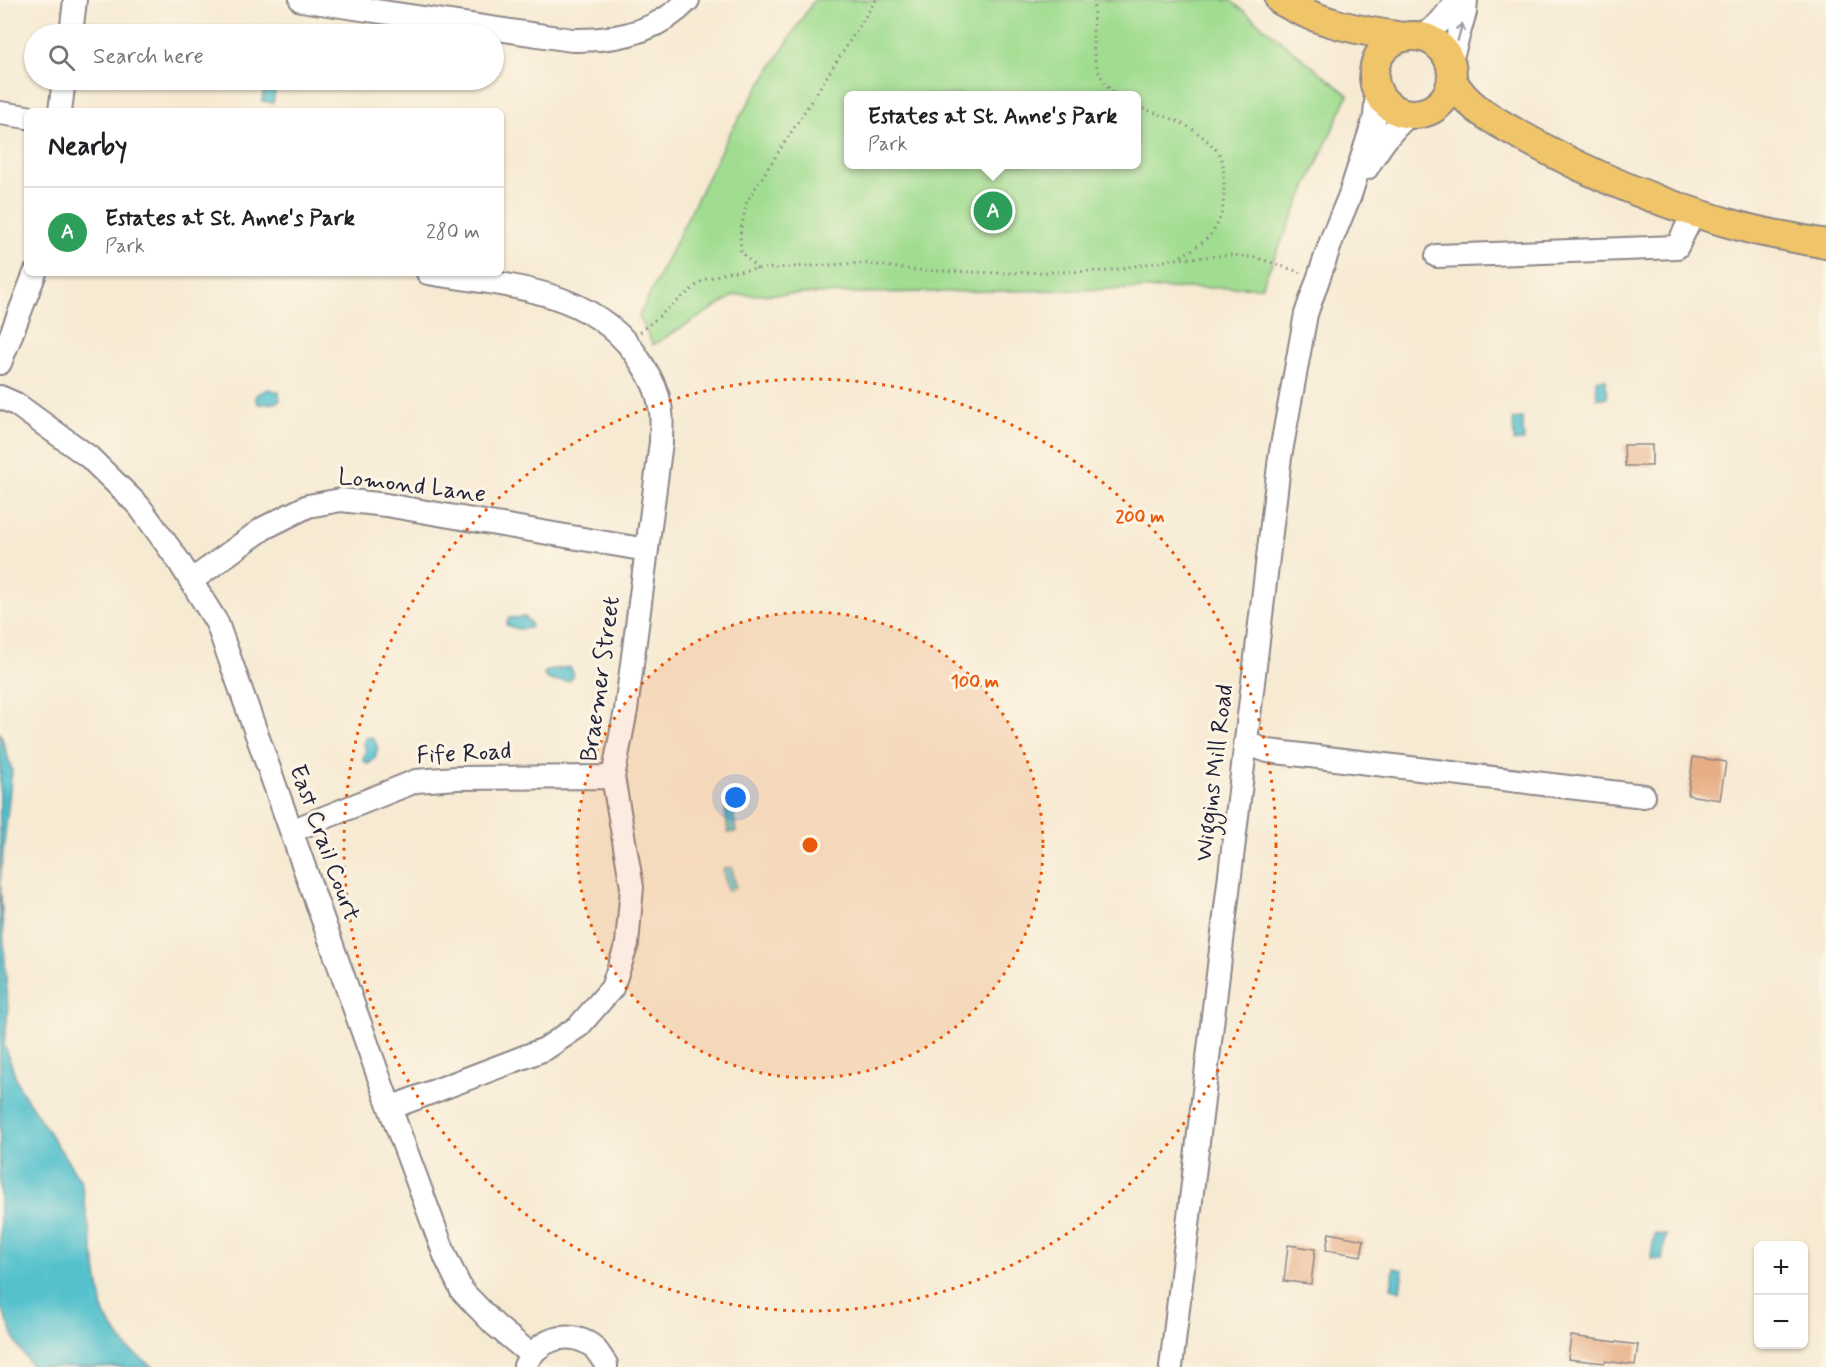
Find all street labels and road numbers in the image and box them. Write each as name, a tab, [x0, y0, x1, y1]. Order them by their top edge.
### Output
street label: Lomond Lane	[336, 462, 488, 510]
street label: Braemer Street	[574, 594, 628, 764]
street label: Wiggins Mill Road	[1189, 683, 1244, 864]
street label: Fife Road	[416, 736, 512, 772]
street label: East Crail Court	[281, 761, 367, 925]

